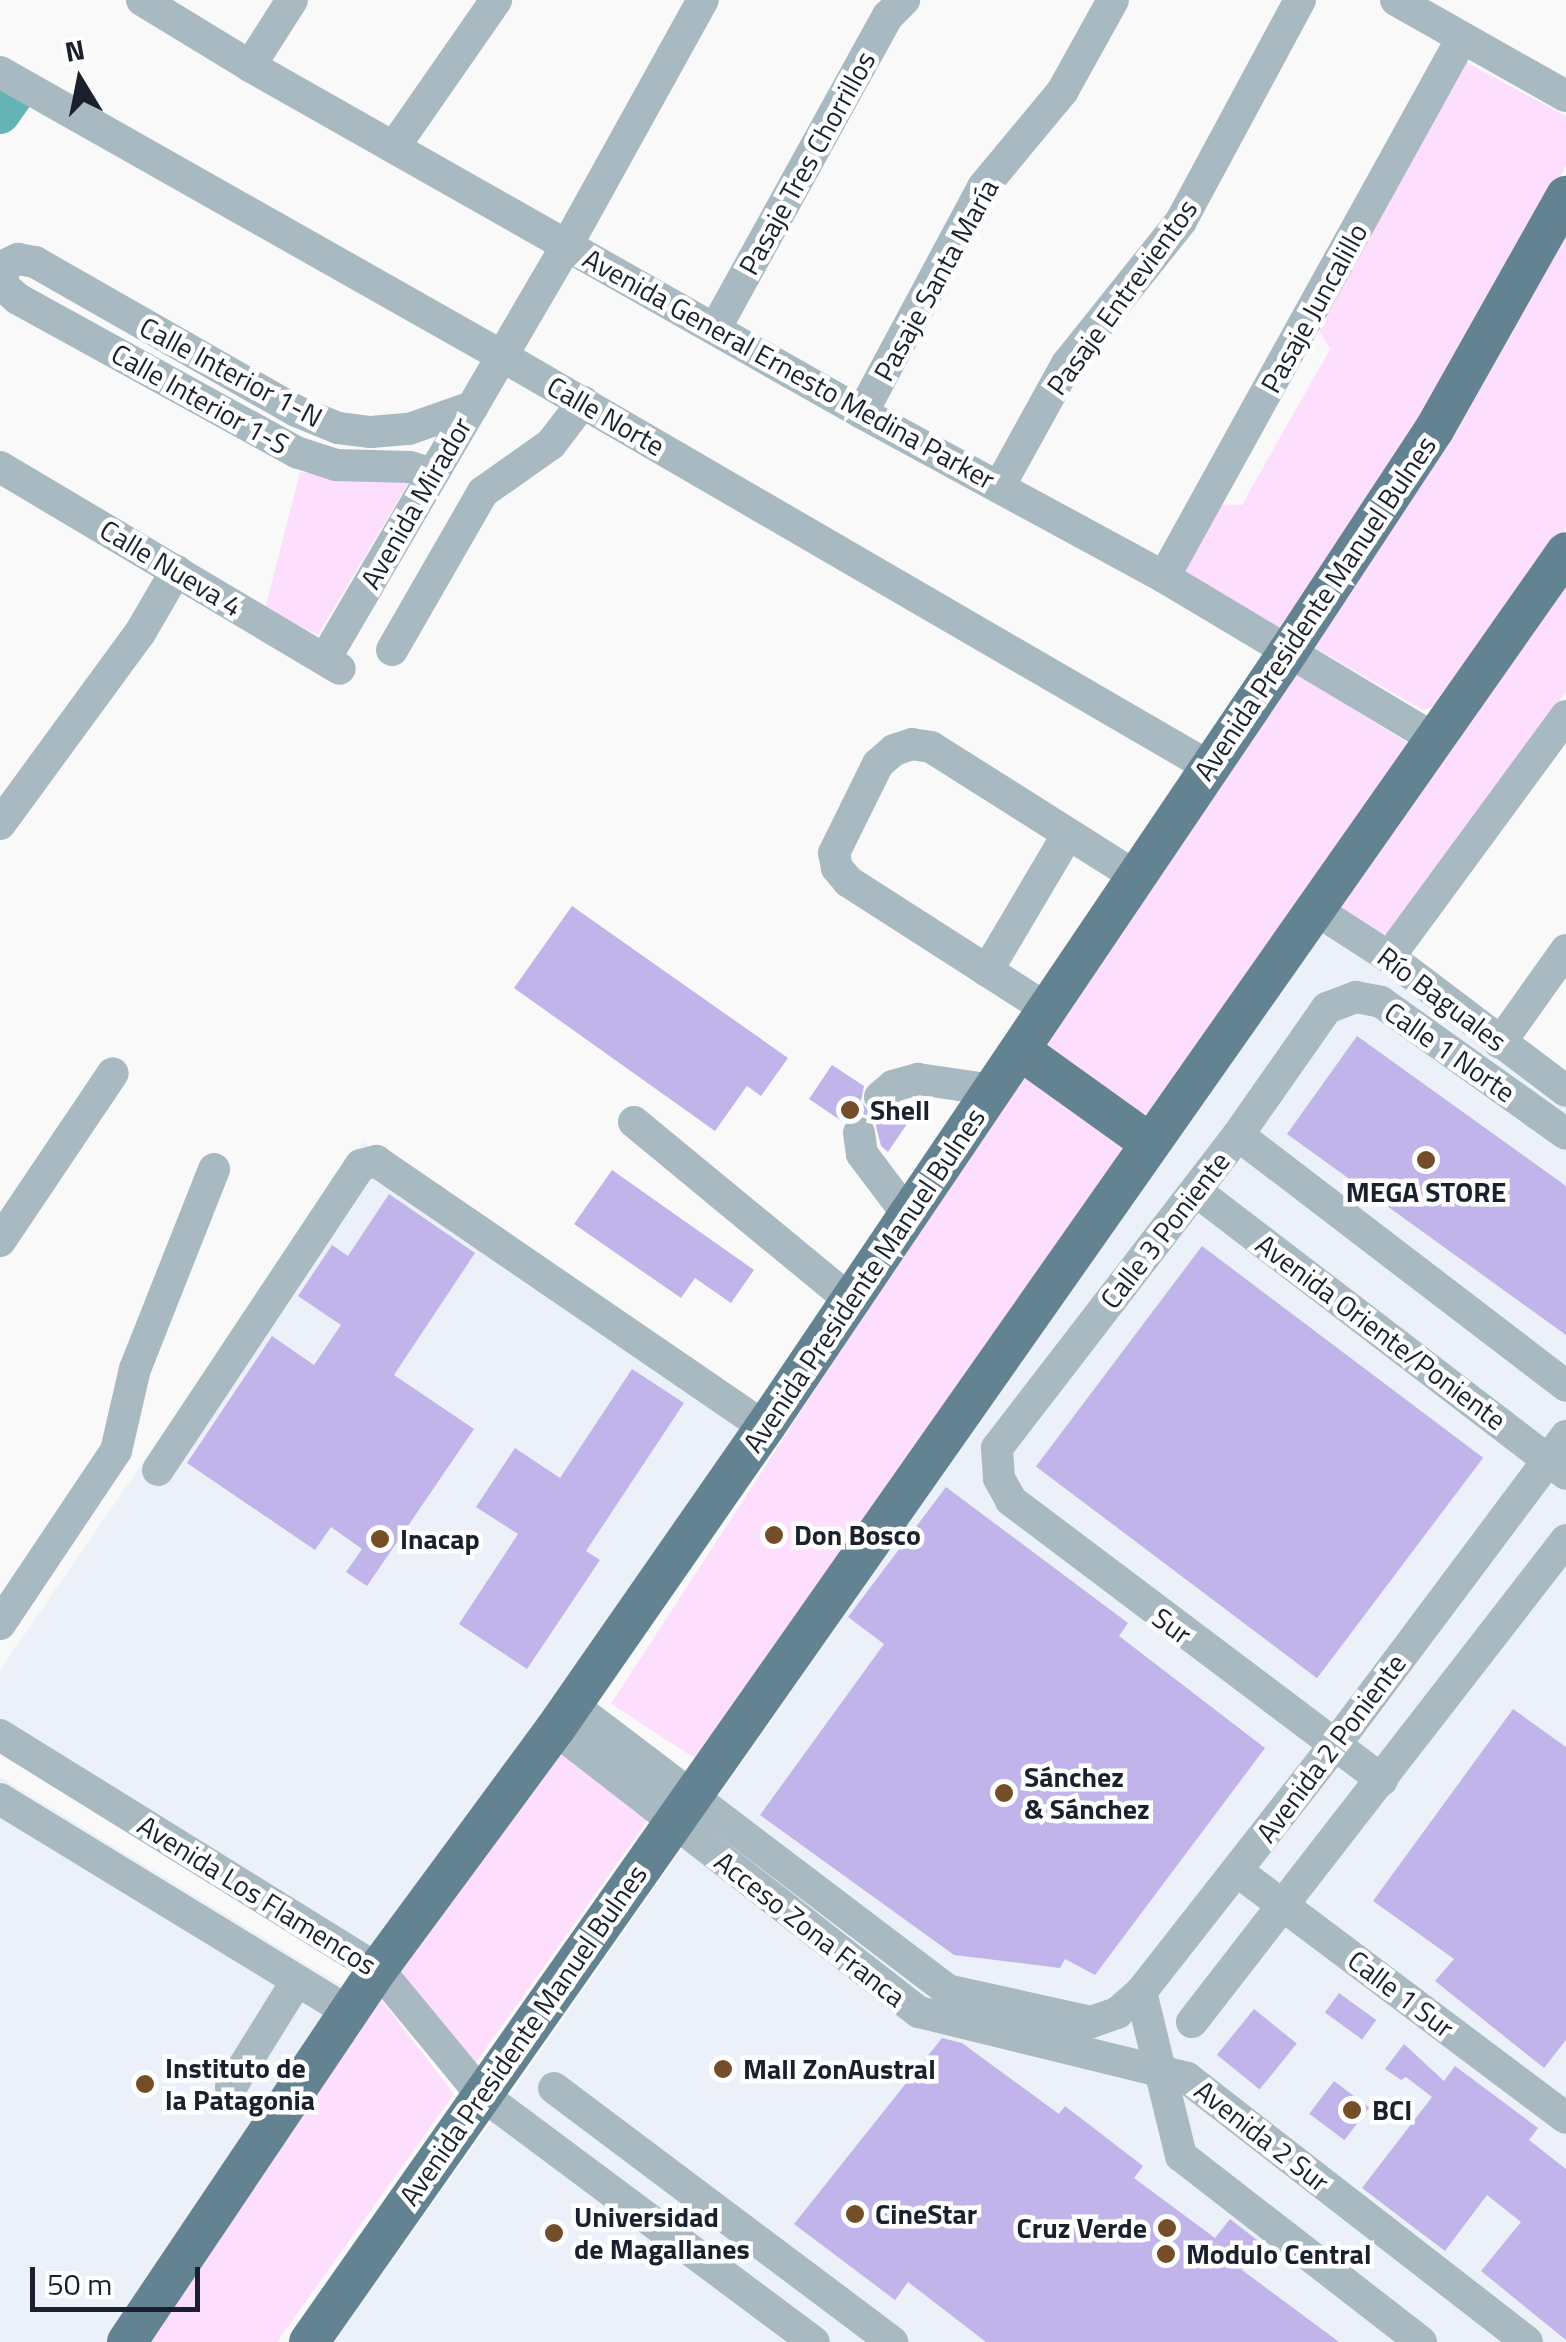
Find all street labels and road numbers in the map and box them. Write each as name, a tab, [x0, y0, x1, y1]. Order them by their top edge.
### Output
street label: Pasaje Tres Chorrillos	[732, 45, 882, 281]
street label: Pasaje Santa María	[867, 173, 1005, 387]
street label: Pasaje Entrevientos	[1040, 193, 1204, 401]
street label: Pasaje Juncalillo	[1254, 217, 1374, 399]
street label: Avenida General Ernesto Medina Parker	[577, 241, 1001, 497]
street label: Calle Interior 1-N	[134, 310, 328, 434]
street label: Calle Interior 1-S	[106, 337, 294, 461]
street label: Calle Norte	[541, 369, 671, 463]
street label: Avenida Mirador	[353, 411, 479, 595]
street label: Avenida Presidente Manuel Bulnes	[1187, 429, 1443, 787]
street label: Calle Nueva 4	[94, 513, 248, 623]
street label: Río Baguales	[1371, 940, 1513, 1058]
street label: Calle 1 Norte	[1378, 995, 1522, 1109]
street label: Avenida Presidente Manuel Bulnes	[736, 1101, 992, 1459]
street label: Calle 3 Poniente	[1093, 1145, 1237, 1315]
street label: Avenida Oriente/Poniente	[1249, 1227, 1513, 1437]
street label: Sur	[1146, 1601, 1198, 1651]
street label: Avenida 2 Poniente	[1249, 1647, 1413, 1849]
street label: Avenida Los Flamencos	[132, 1808, 382, 1982]
street label: Acceso Zona Franca	[708, 1844, 912, 2014]
street label: Avenida Presidente Manuel Bulnes	[392, 1858, 654, 2212]
street label: Calle 1 Sur	[1341, 1943, 1461, 2045]
street label: Avenida 2 Sur	[1188, 2073, 1336, 2199]

